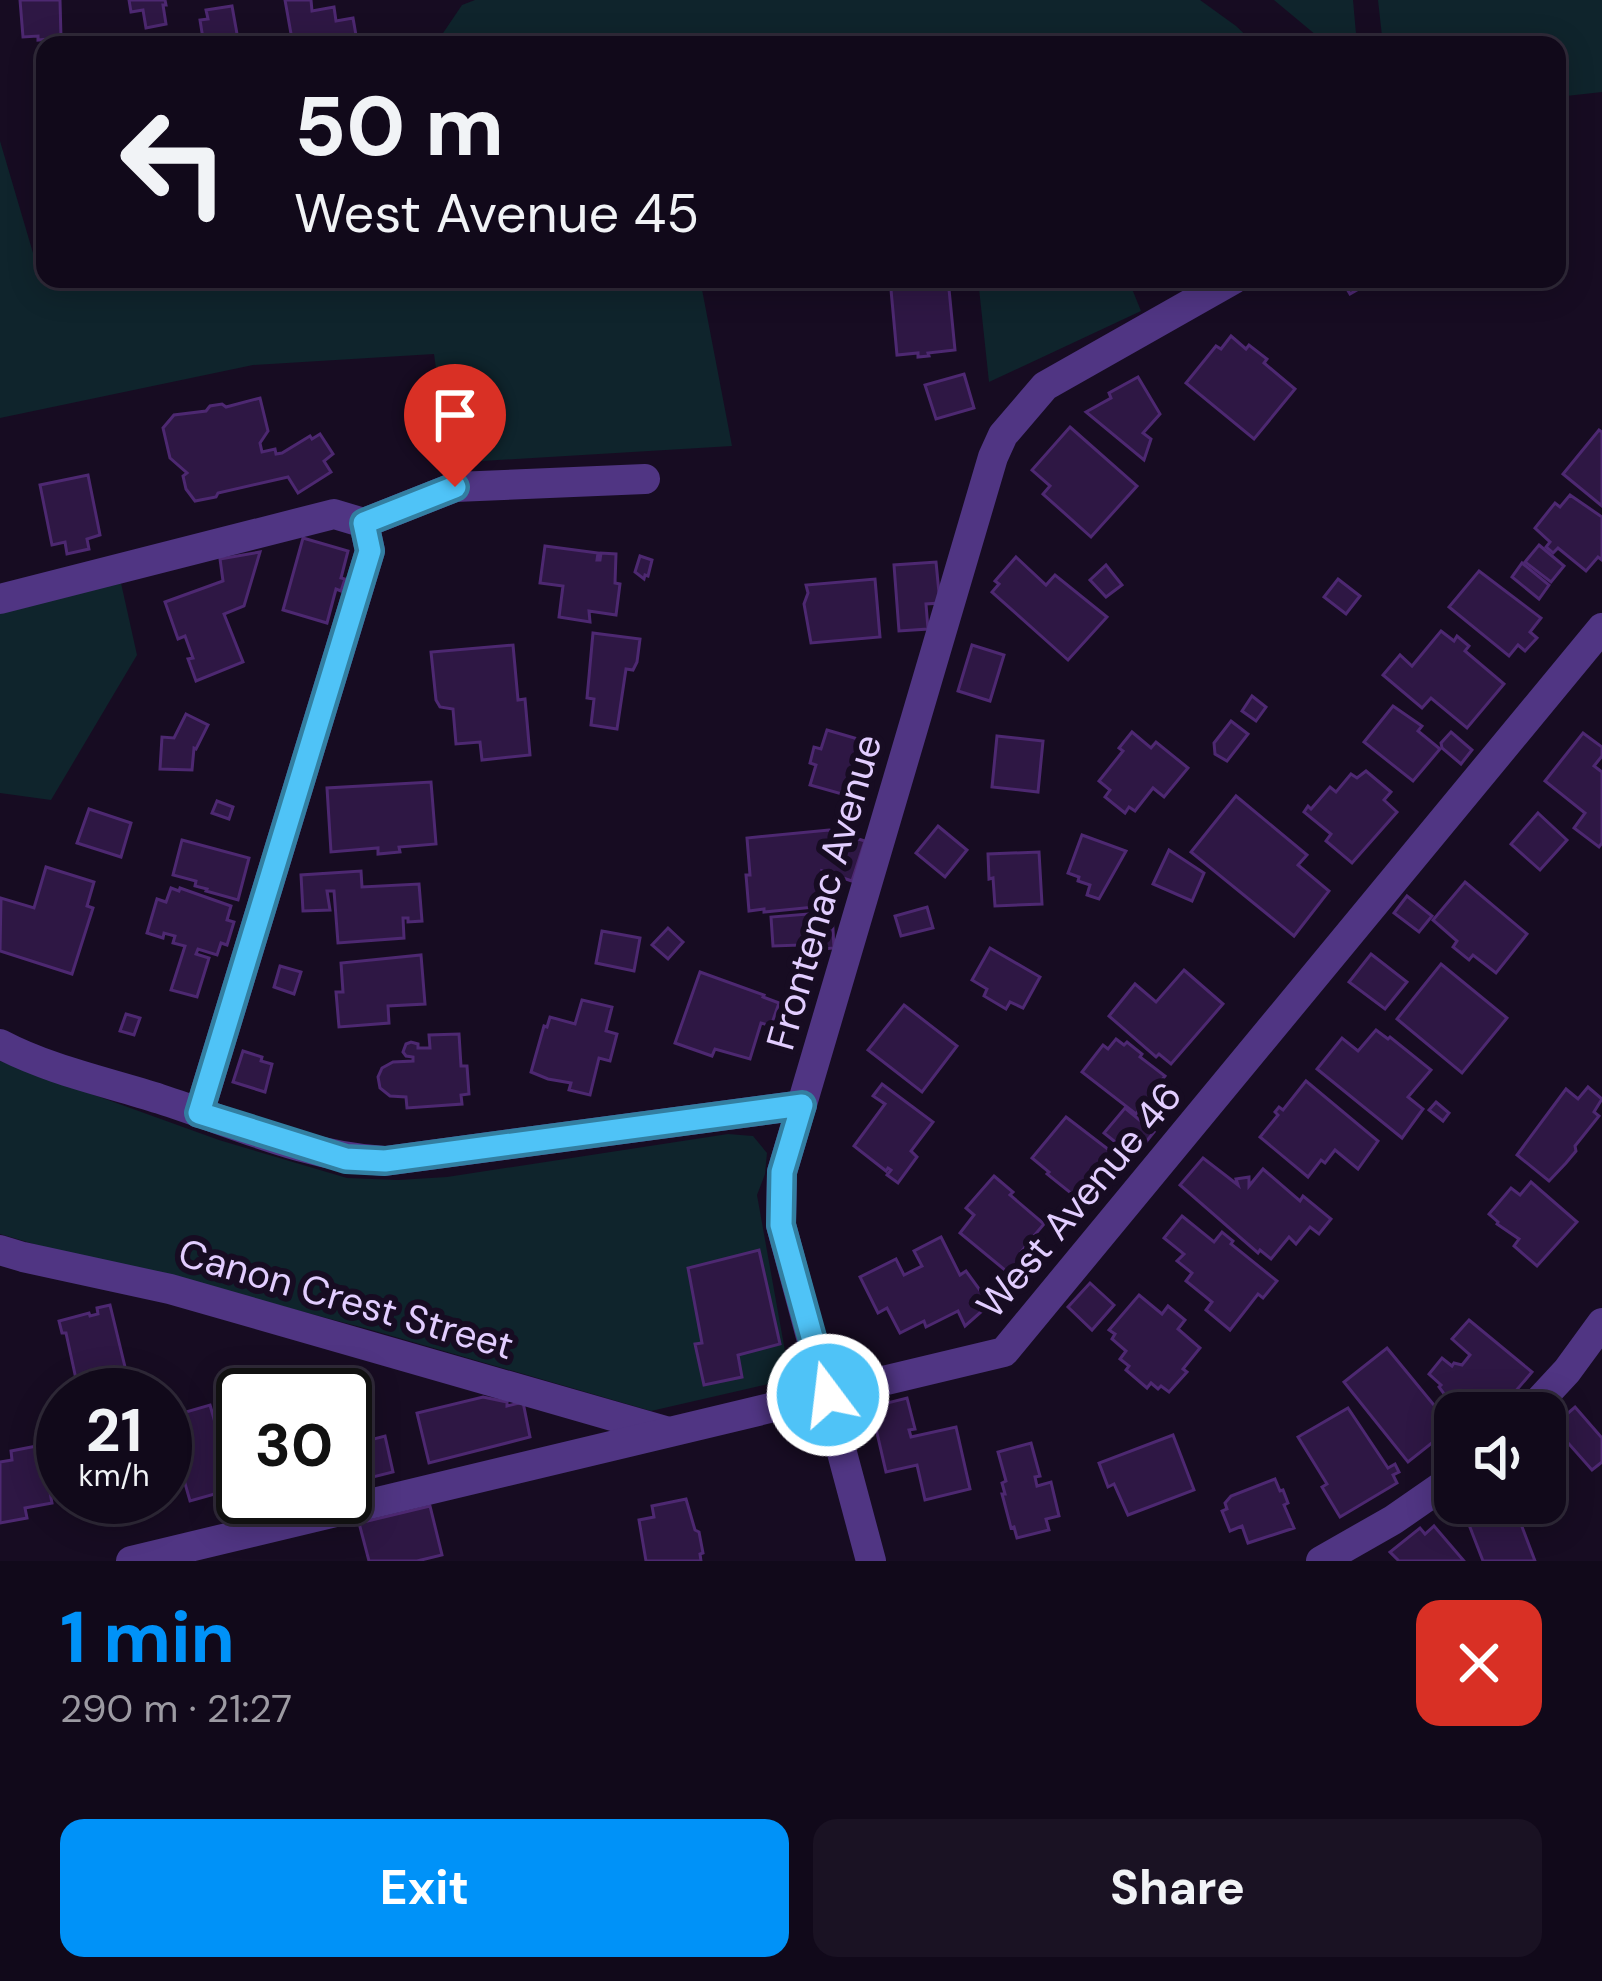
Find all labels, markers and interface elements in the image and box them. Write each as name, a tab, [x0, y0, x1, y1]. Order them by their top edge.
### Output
text: 50 m	[294, 72, 504, 181]
icon: left	[96, 84, 252, 240]
text: West Avenue 45	[294, 178, 699, 249]
pin	[404, 364, 506, 487]
icon: arrive	[422, 382, 488, 448]
street label: Frontenac Avenue	[755, 728, 893, 1056]
street label: West Avenue 46	[965, 1071, 1193, 1329]
street label: Canon Crest Street	[173, 1227, 519, 1371]
position arrow	[765, 1332, 891, 1458]
speed limit sign: 30	[216, 1368, 372, 1524]
text: 21	[86, 1391, 142, 1470]
map controls	[1434, 1392, 1566, 1524]
button: sound	[1434, 1392, 1566, 1524]
text: km/h	[79, 1456, 149, 1495]
text: 1 min	[60, 1591, 235, 1684]
button: close	[1416, 1600, 1542, 1726]
text: 290 m · 21:27	[60, 1683, 292, 1734]
button: Exit	[60, 1819, 789, 1957]
button: Share	[813, 1819, 1542, 1957]

